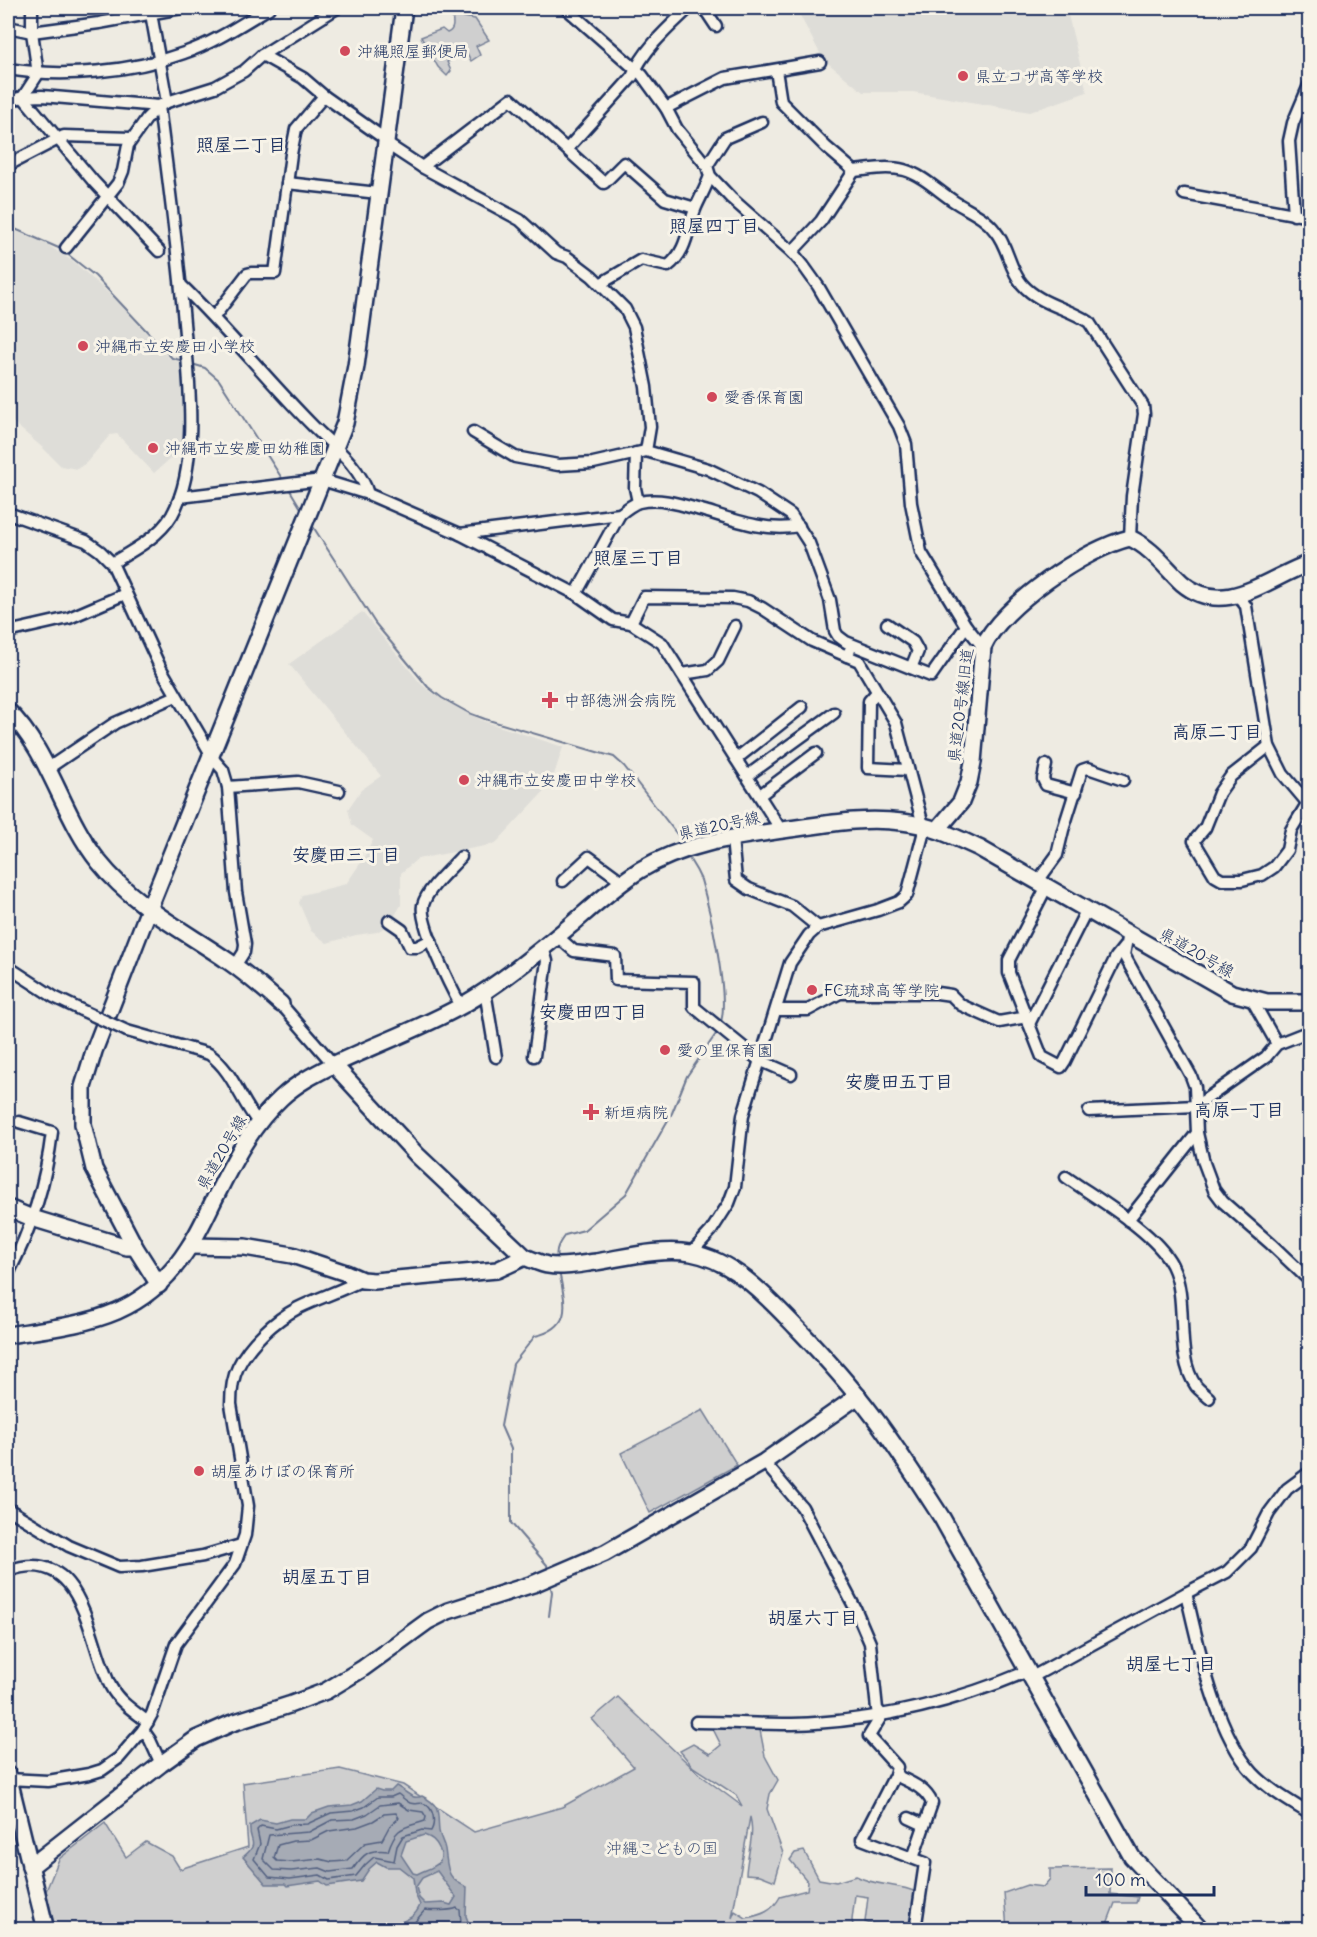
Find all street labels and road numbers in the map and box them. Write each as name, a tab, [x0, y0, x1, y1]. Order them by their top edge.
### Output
street label: 県道20号線旧道	[943, 647, 977, 763]
street label: 県道20号線	[676, 807, 762, 843]
street label: 県道20号線	[1156, 923, 1238, 981]
street label: 県道20号線	[192, 1111, 250, 1193]

